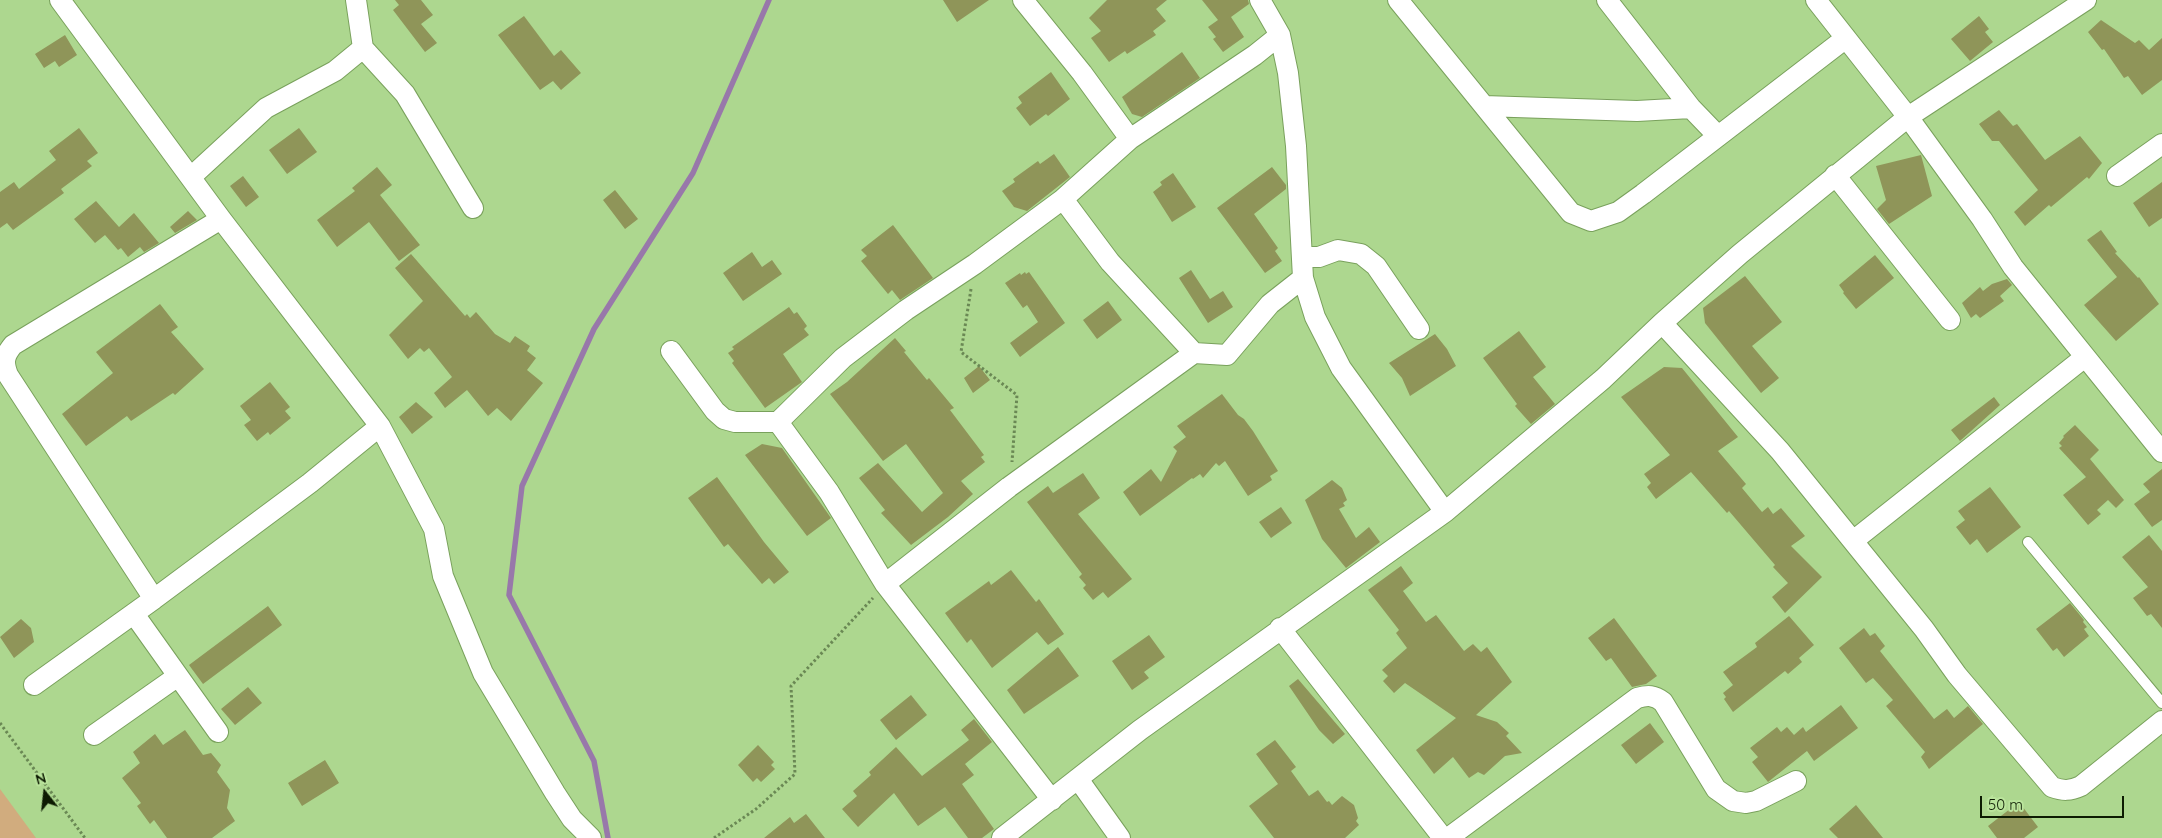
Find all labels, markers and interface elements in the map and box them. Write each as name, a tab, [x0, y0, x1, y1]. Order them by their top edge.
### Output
north arrow	[20, 768, 70, 818]
text: N	[33, 769, 48, 789]
scale bar	[1982, 786, 2126, 818]
text: 50 m	[1988, 795, 2023, 814]

